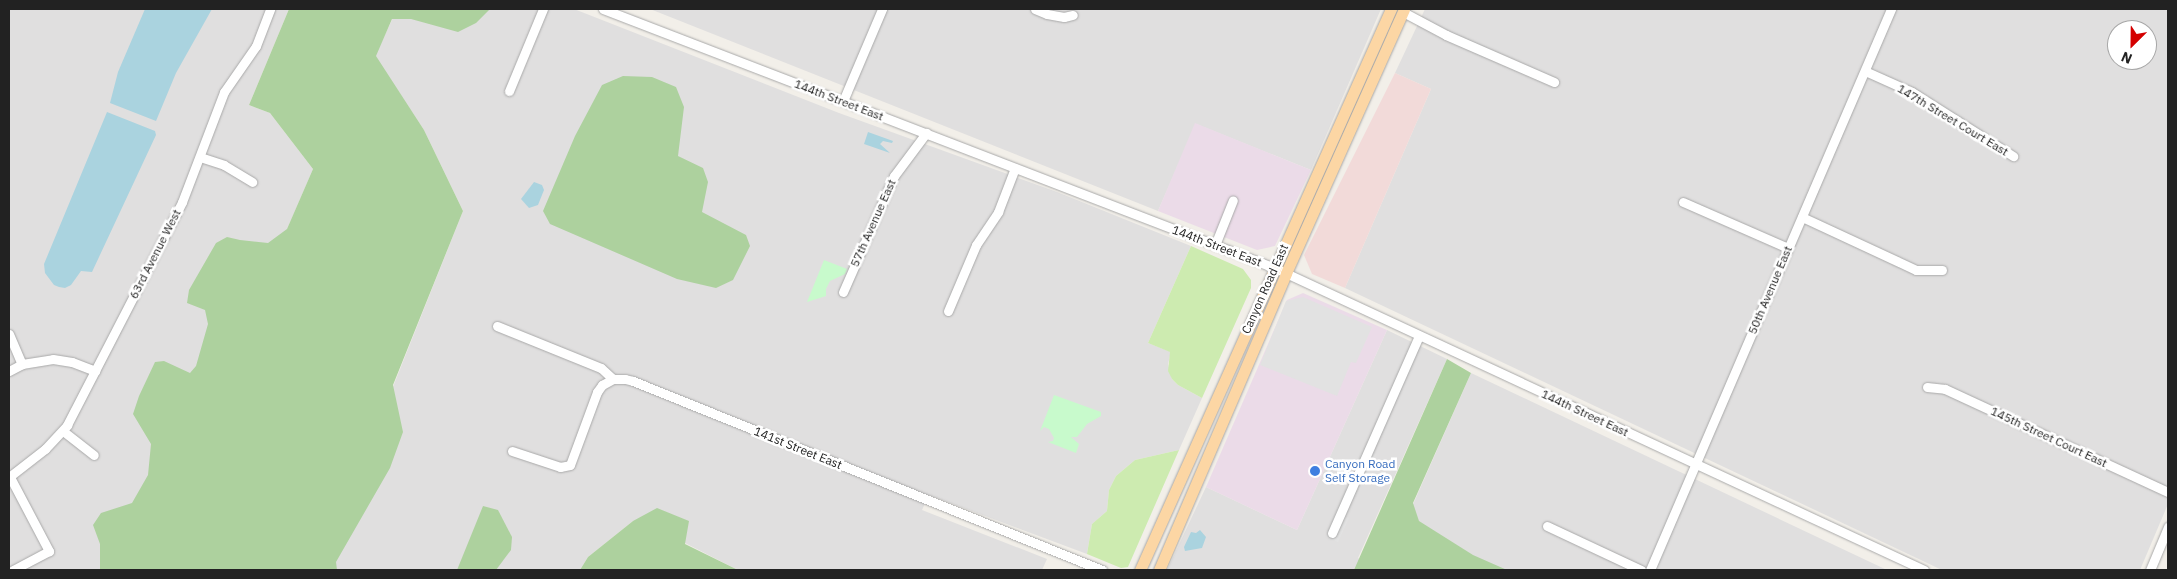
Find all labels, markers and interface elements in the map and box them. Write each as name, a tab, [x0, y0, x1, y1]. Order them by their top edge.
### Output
north arrow	[2107, 20, 2157, 70]
text: N	[2118, 48, 2135, 68]
street label: 144th Street East	[792, 76, 886, 124]
street label: 147th Street Court East	[1895, 81, 2011, 159]
street label: 57th Avenue East	[847, 177, 899, 269]
street label: 63rd Avenue West	[126, 207, 184, 301]
street label: 144th Street East	[1170, 222, 1264, 270]
street label: Canyon Road East	[1239, 242, 1291, 336]
street label: 50th Avenue East	[1745, 244, 1795, 336]
street label: 144th Street East	[1539, 386, 1631, 440]
street label: 145th Street Court East	[1988, 404, 2110, 470]
street label: 141st Street East	[752, 424, 844, 472]
place label: Canyon Road Self Storage	[1325, 457, 1395, 485]
marker: Canyon Road Self Storage	[1309, 465, 1321, 477]

